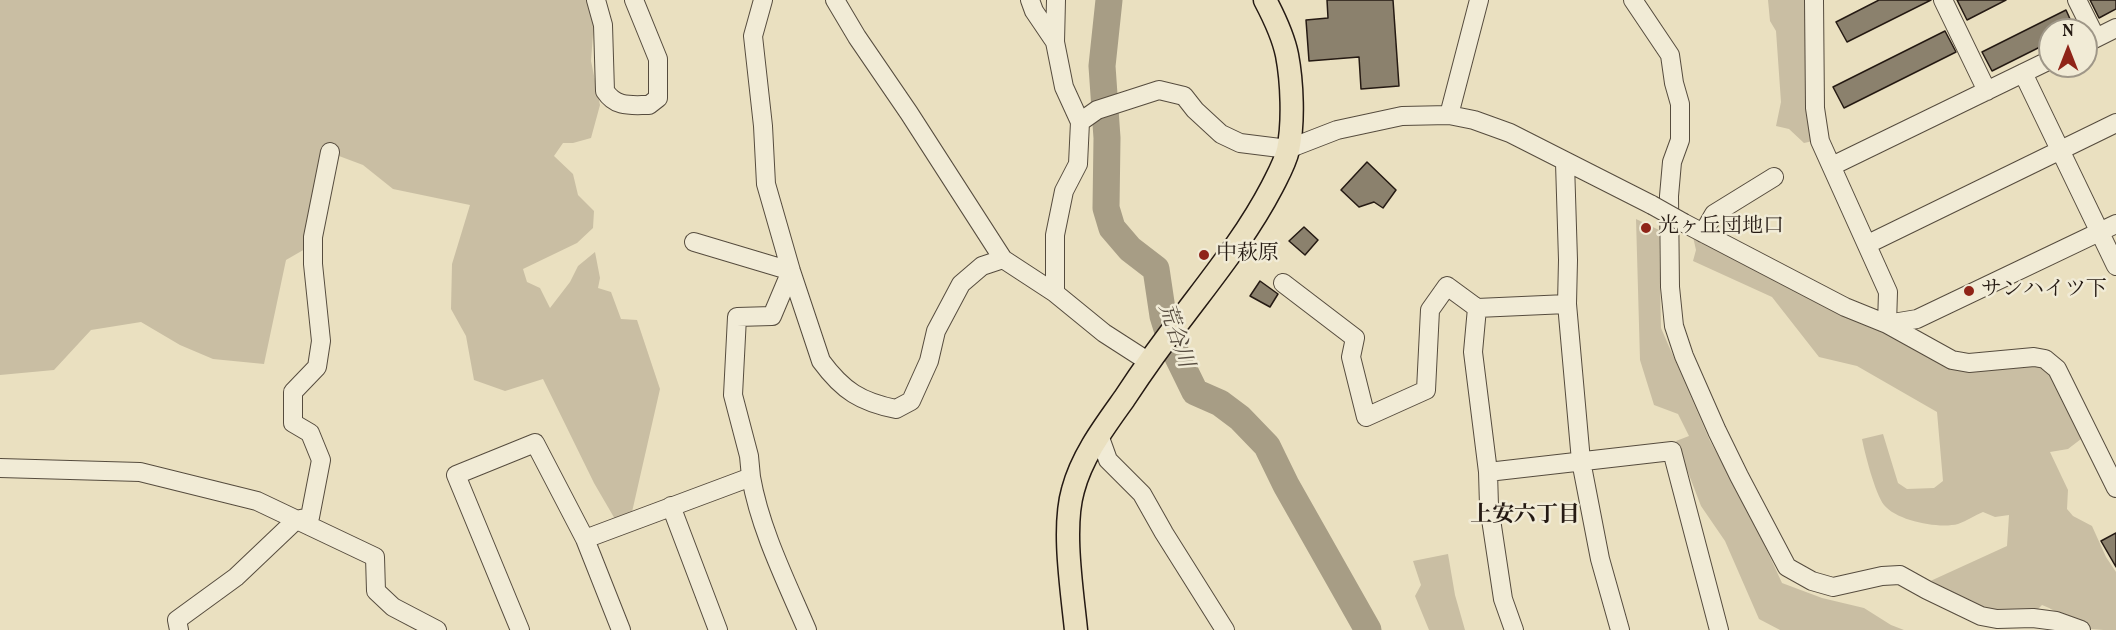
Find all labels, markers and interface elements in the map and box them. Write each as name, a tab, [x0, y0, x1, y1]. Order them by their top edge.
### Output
north arrow	[2038, 18, 2098, 78]
text: N	[2062, 21, 2074, 43]
place label: 光ヶ丘団地口	[1658, 215, 1784, 241]
marker: 光ヶ丘団地口	[1639, 221, 1653, 235]
place label: 中萩原	[1216, 242, 1279, 268]
marker: 中萩原	[1197, 248, 1211, 262]
place label: サンハイツ下	[1981, 278, 2107, 304]
marker: サンハイツ下	[1962, 284, 1976, 298]
water label: 荒谷川	[1151, 301, 1197, 371]
district label: 上安六丁目	[1470, 504, 1580, 530]

